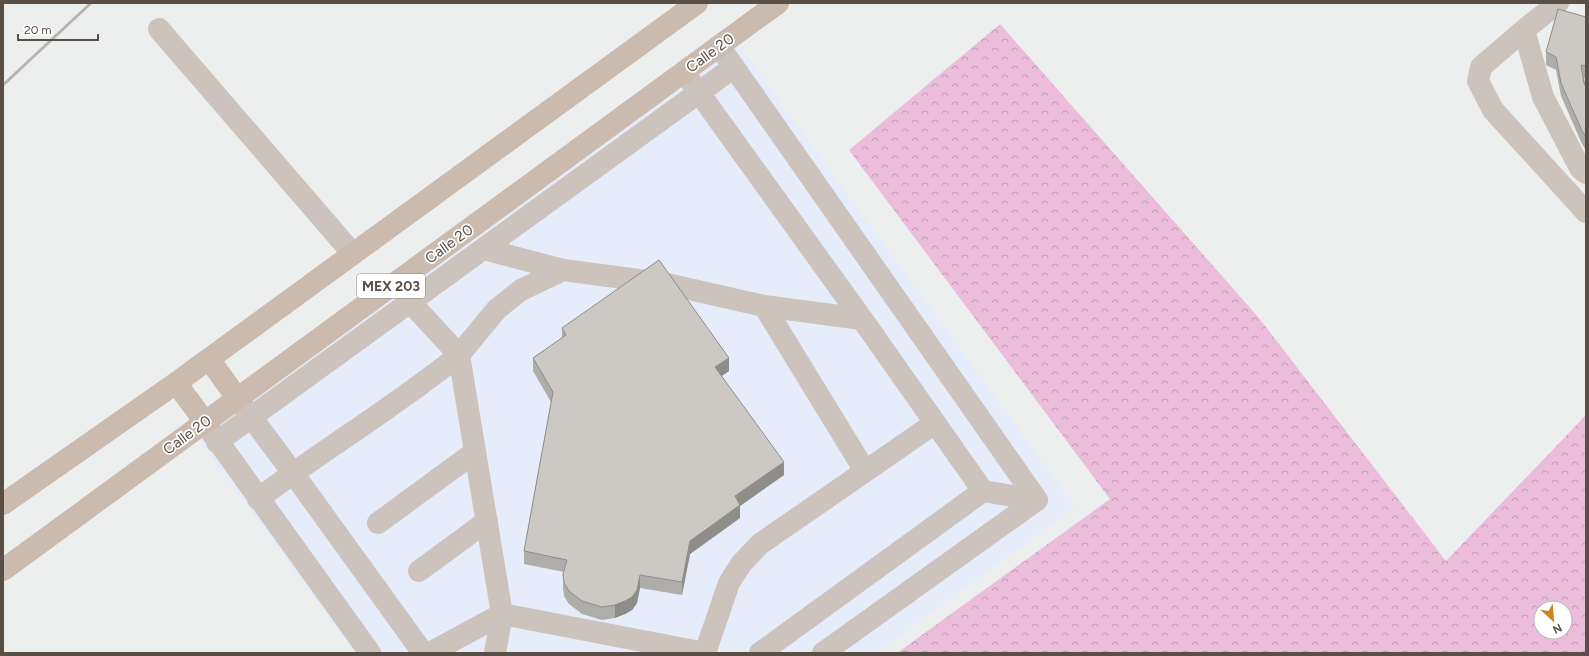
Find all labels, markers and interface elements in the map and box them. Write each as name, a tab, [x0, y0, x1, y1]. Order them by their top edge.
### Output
scale bar	[18, 16, 98, 42]
text: 20 m	[24, 23, 52, 37]
street label: Calle 20	[682, 30, 738, 76]
street label: Calle 20	[421, 221, 477, 267]
road number: MEX 203	[357, 274, 425, 298]
street label: Calle 20	[159, 412, 215, 458]
north arrow	[1533, 600, 1573, 640]
text: N	[1550, 621, 1564, 636]

